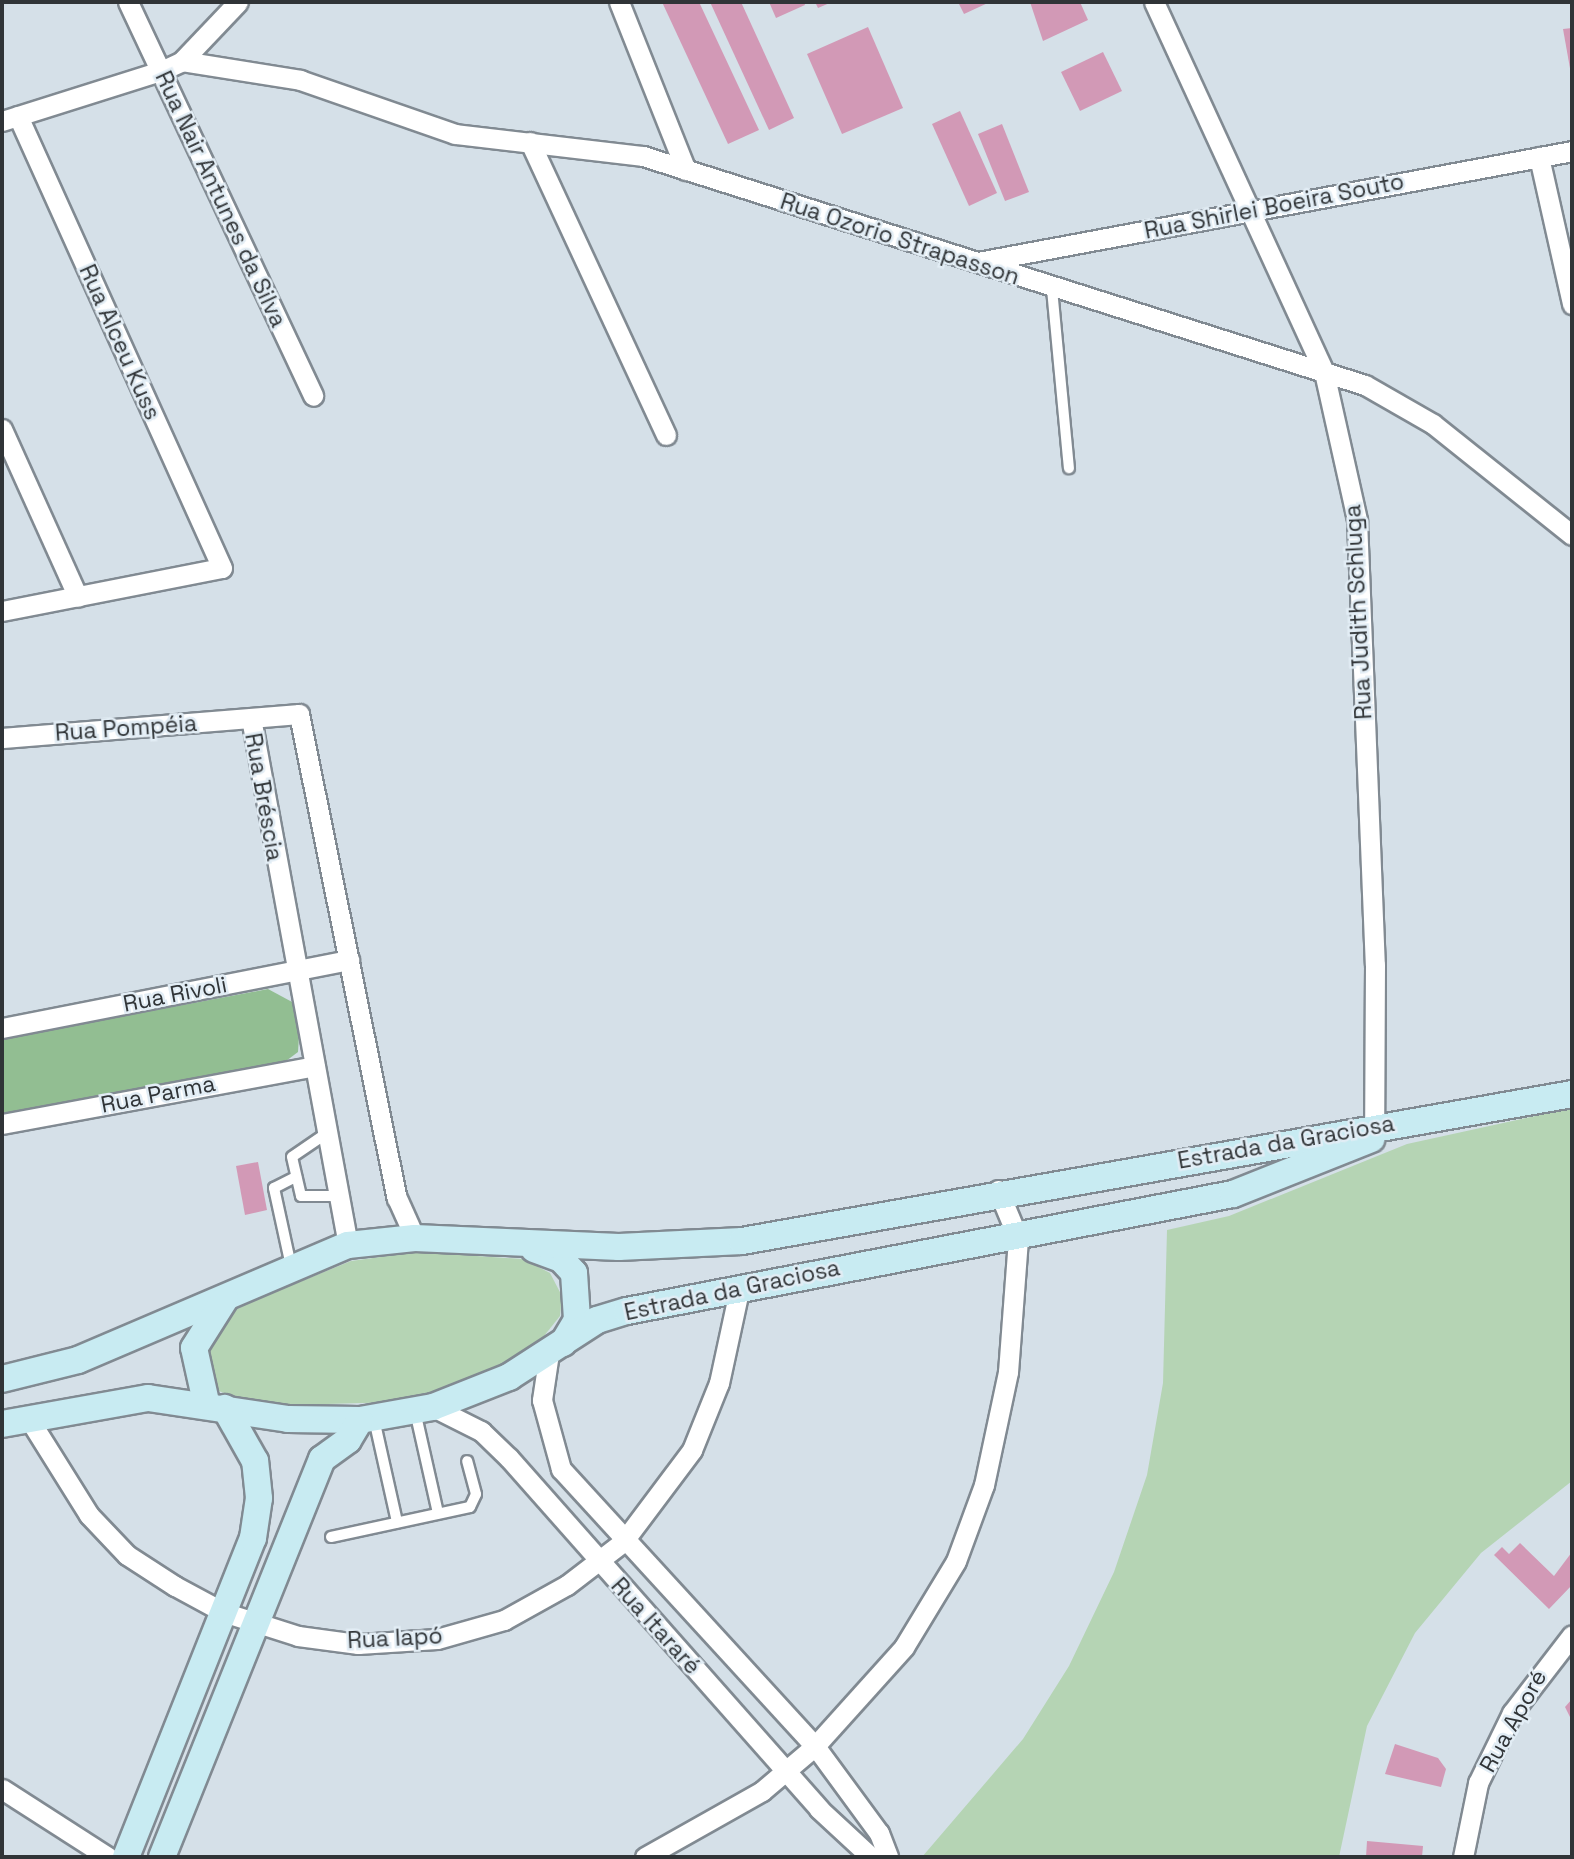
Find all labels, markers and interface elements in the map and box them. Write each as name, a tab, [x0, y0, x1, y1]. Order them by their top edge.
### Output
street label: Rua Nair Antunes da Silva	[149, 66, 293, 332]
street label: Rua Shirlei Boeira Souto	[1142, 167, 1406, 245]
street label: Rua Ozorio Strapasson	[777, 187, 1023, 291]
street label: Rua Alceu Kuss	[73, 260, 167, 424]
street label: Rua Judith Schluga	[1339, 504, 1377, 720]
street label: Rua Pompéia	[54, 709, 198, 747]
street label: Rua Bréscia	[239, 731, 289, 863]
street label: Rua Rivoli	[121, 970, 229, 1018]
street label: Rua Parma	[98, 1069, 218, 1119]
street label: Estrada da Graciosa	[1175, 1109, 1397, 1175]
street label: Estrada da Graciosa	[622, 1254, 842, 1326]
street label: Rua Itararé	[605, 1572, 707, 1680]
street label: Rua Iapó	[347, 1622, 443, 1654]
street label: Rua Aporé	[1474, 1665, 1552, 1777]

